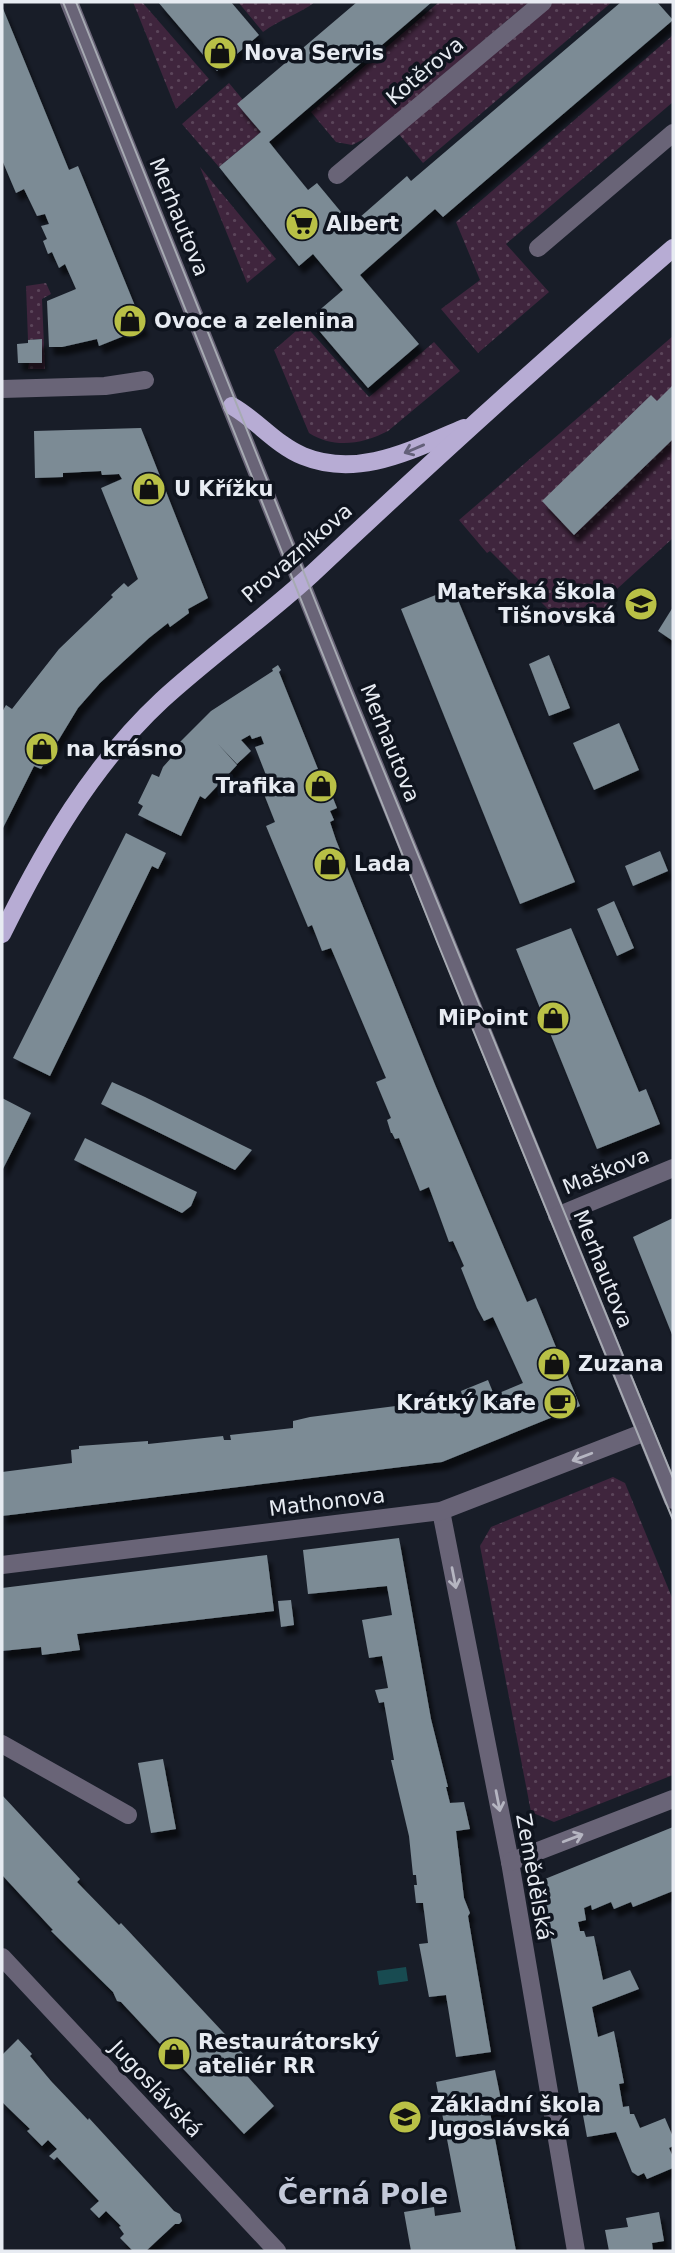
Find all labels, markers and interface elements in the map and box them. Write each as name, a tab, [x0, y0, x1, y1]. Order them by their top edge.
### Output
street label: Kotěrova	[382, 32, 468, 110]
shop icon: Nova Servis	[201, 34, 239, 72]
place label: Nova Servis	[244, 41, 384, 65]
street label: Merhautova	[144, 154, 214, 280]
supermarket icon: Albert	[283, 205, 321, 243]
place label: Albert	[326, 212, 399, 236]
shop icon: Ovoce a zelenina	[111, 302, 149, 340]
place label: Ovoce a zelenina	[154, 309, 355, 333]
one-way arrow	[404, 443, 425, 456]
shop icon: U Křížku	[130, 470, 168, 508]
place label: U Křížku	[174, 477, 273, 501]
street label: Provazníkova	[237, 499, 357, 607]
place label: Mateřská škola Tišnovská	[437, 580, 616, 628]
school or university icon: Mateřská škola Tišnovská	[622, 585, 660, 623]
street label: Merhautova	[355, 680, 425, 806]
shop icon: na krásno	[23, 730, 61, 768]
place label: na krásno	[66, 737, 183, 761]
shop icon: Trafika	[302, 767, 340, 805]
place label: Trafika	[216, 774, 296, 798]
shop icon: Lada	[311, 845, 349, 883]
place label: Lada	[354, 852, 411, 876]
shop icon: MiPoint	[534, 999, 572, 1037]
place label: MiPoint	[438, 1006, 528, 1030]
street label: Maškova	[559, 1143, 653, 1199]
street label: Merhautova	[568, 1206, 638, 1332]
shop icon: Zuzana	[535, 1345, 573, 1383]
place label: Zuzana	[578, 1352, 664, 1376]
cafe icon: Krátký Kafe	[541, 1384, 579, 1422]
place label: Krátký Kafe	[396, 1391, 536, 1415]
one-way arrow	[571, 1452, 593, 1464]
street label: Mathonova	[268, 1483, 386, 1521]
one-way arrow	[448, 1566, 462, 1589]
one-way arrow	[491, 1789, 505, 1812]
street label: Zemědělská	[511, 1812, 557, 1942]
one-way arrow	[562, 1830, 584, 1843]
place label: Restaurátorský ateliér RR	[198, 2030, 380, 2078]
street label: Jugoslávská	[104, 2034, 207, 2142]
shop icon: Restaurátorský ateliér RR	[155, 2035, 193, 2073]
place label: Základní škola Jugoslávská	[428, 2093, 601, 2141]
school or university icon: Základní škola Jugoslávská	[386, 2098, 424, 2136]
district label: Černá Pole	[278, 2177, 448, 2211]

